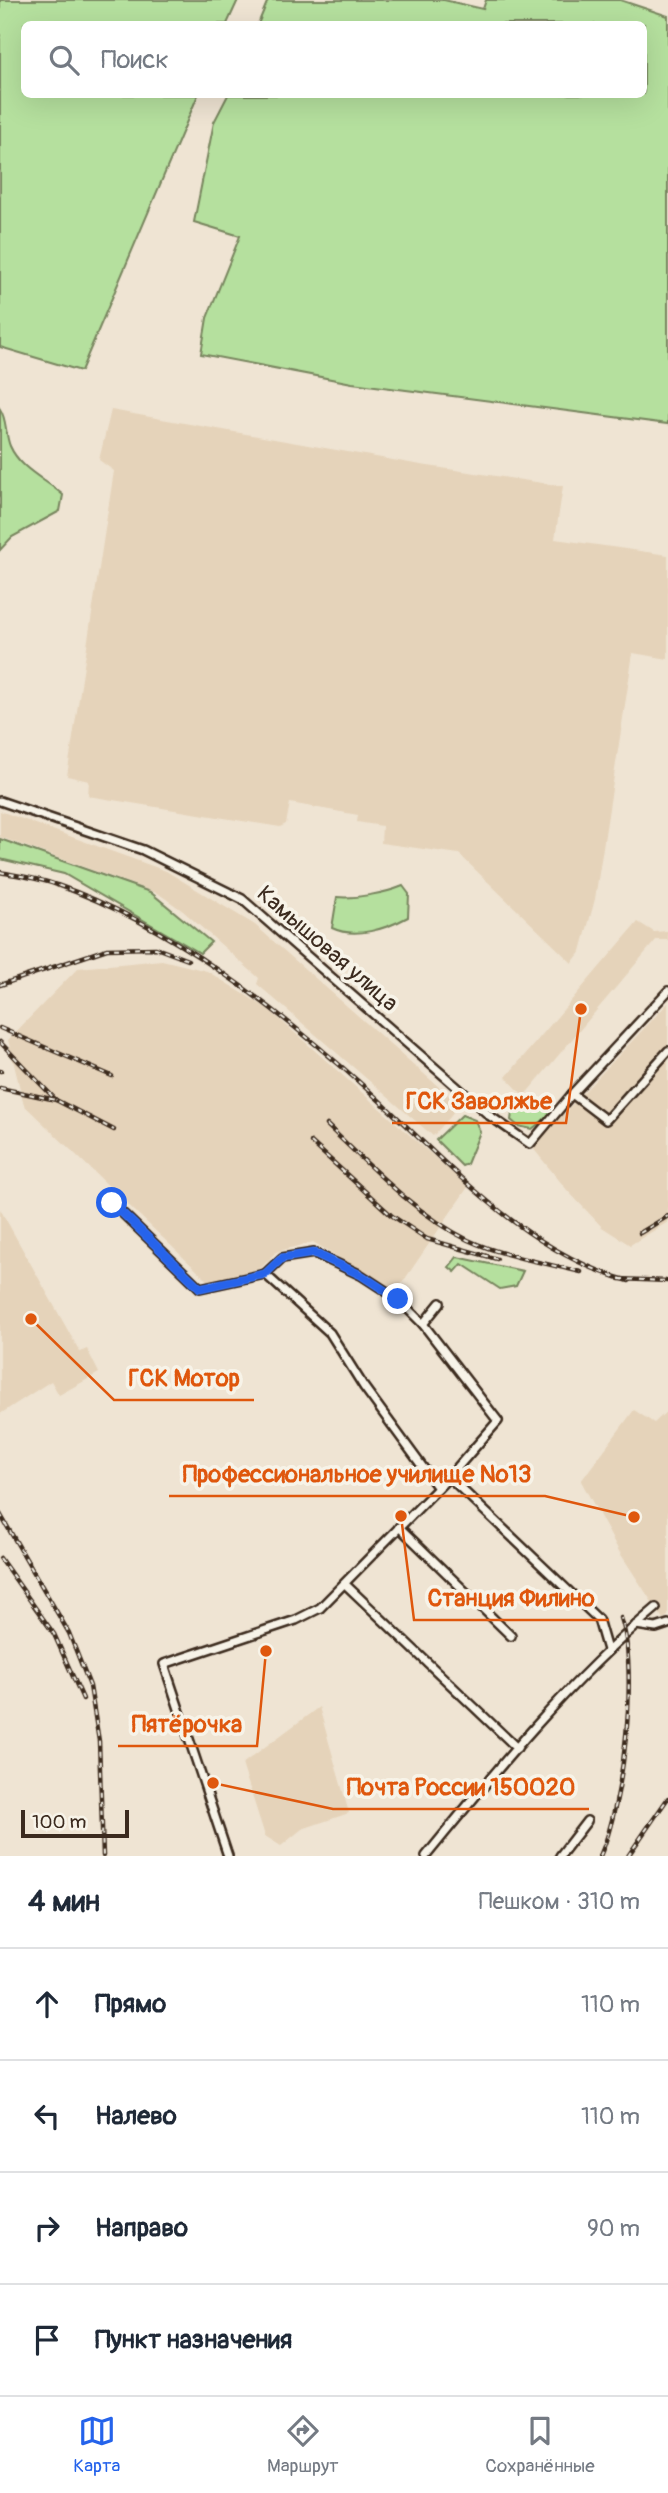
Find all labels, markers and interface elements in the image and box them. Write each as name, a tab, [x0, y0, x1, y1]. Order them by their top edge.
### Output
search box	[21, 21, 647, 98]
icon: search	[45, 41, 83, 79]
text: Поиск	[101, 44, 169, 76]
street label: Камышовая улица	[251, 879, 404, 1018]
callout: ГСК Заволжье	[392, 1078, 566, 1123]
text: ГСК Заволжье	[406, 1087, 553, 1116]
route start	[96, 1187, 127, 1218]
route end	[382, 1283, 413, 1314]
callout: ГСК Мотор	[114, 1355, 254, 1400]
text: ГСК Мотор	[128, 1364, 240, 1393]
callout: Профессиональное училище №13	[169, 1451, 545, 1496]
text: Профессиональное училище №13	[183, 1460, 531, 1489]
callout: Станция Филино	[414, 1575, 609, 1620]
text: Станция Филино	[427, 1584, 595, 1613]
callout: Пятёрочка	[118, 1701, 257, 1746]
text: Пятёрочка	[132, 1710, 242, 1739]
callout: Почта России 150020	[333, 1764, 589, 1809]
text: Почта России 150020	[347, 1773, 575, 1802]
scale bar	[21, 1807, 130, 1839]
text: 100 m	[32, 1810, 86, 1834]
text: 4 мин	[28, 1883, 100, 1920]
text: Пешком · 310 m	[479, 1887, 640, 1916]
icon: ahead	[28, 1985, 66, 2023]
text: Прямо	[95, 1988, 166, 2020]
text: 110 m	[581, 1990, 640, 2019]
icon: left	[28, 2097, 66, 2135]
text: Налево	[95, 2100, 177, 2132]
text: 110 m	[581, 2102, 640, 2131]
icon: right	[28, 2209, 66, 2247]
text: Направо	[95, 2212, 188, 2244]
text: 90 m	[587, 2214, 640, 2243]
icon: arrive	[28, 2321, 66, 2359]
text: Пункт назначения	[95, 2324, 292, 2356]
tab: Карта	[73, 2412, 120, 2478]
tab: Маршрут	[267, 2412, 339, 2478]
tab: Сохранённые	[485, 2412, 595, 2478]

